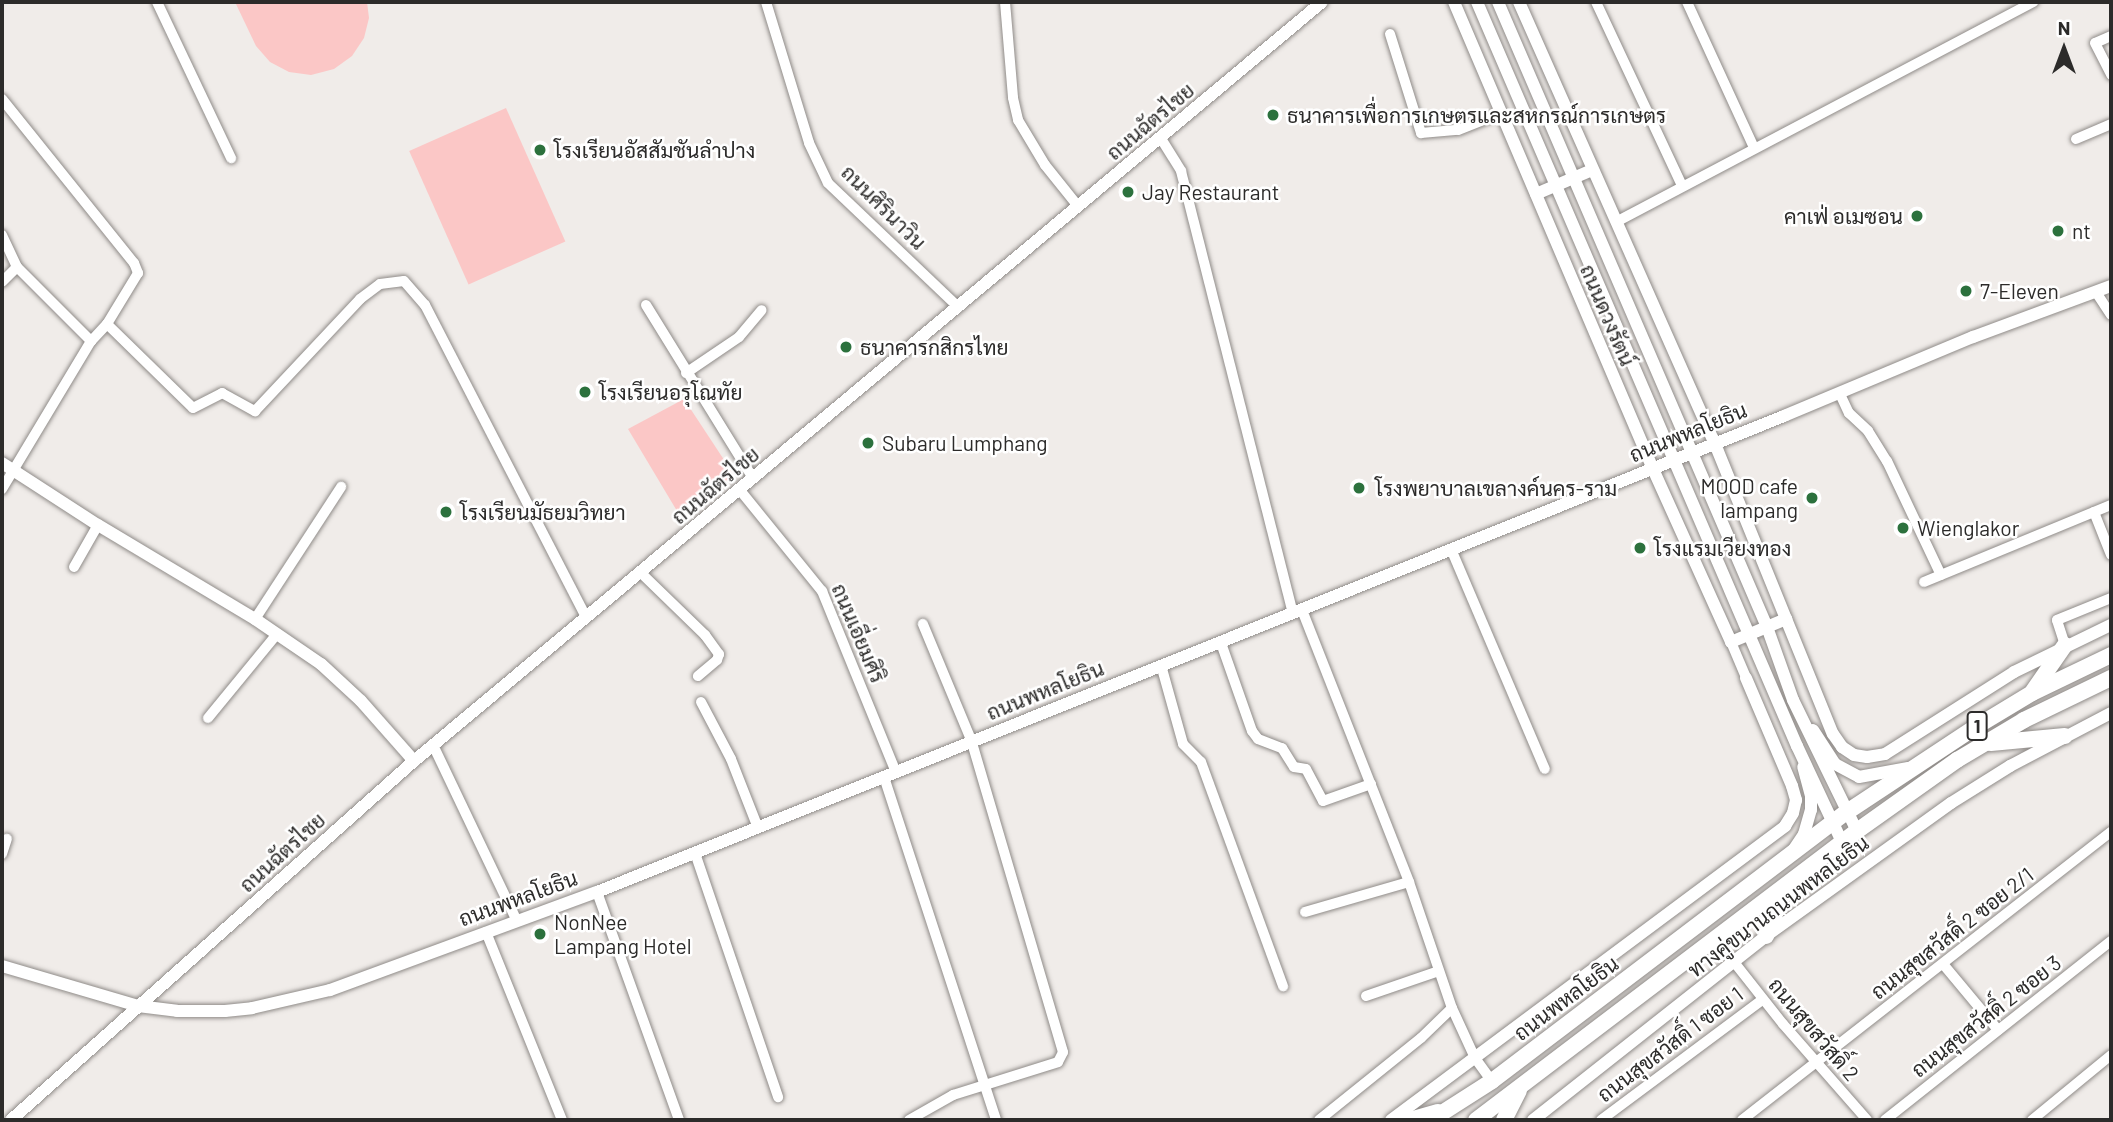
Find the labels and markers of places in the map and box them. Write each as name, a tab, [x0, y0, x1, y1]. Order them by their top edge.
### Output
place label: ธนาคารเพื่อการเกษตรและสหกรณ์การเกษตร	[1287, 102, 1666, 128]
marker: ธนาคารเพื่อการเกษตรและสหกรณ์การเกษตร	[1265, 107, 1281, 123]
place label: โรงเรียนอัสสัมชันลำปาง	[554, 137, 755, 163]
marker: โรงเรียนอัสสัมชันลำปาง	[532, 142, 548, 158]
place label: Jay Restaurant	[1142, 179, 1279, 205]
marker: Jay Restaurant	[1120, 184, 1136, 200]
place label: คาเฟ่ อเมซอน	[1784, 203, 1903, 229]
marker: คาเฟ่ อเมซอน	[1909, 208, 1925, 224]
place label: nt	[2072, 218, 2091, 244]
marker: nt	[2050, 223, 2066, 239]
place label: 7-Eleven	[1980, 278, 2059, 304]
marker: 7-Eleven	[1958, 283, 1974, 299]
place label: ธนาคารกสิกรไทย	[860, 334, 1008, 360]
marker: ธนาคารกสิกรไทย	[838, 339, 854, 355]
place label: โรงเรียนอรุโณทัย	[599, 379, 742, 405]
marker: โรงเรียนอรุโณทัย	[577, 384, 593, 400]
place label: Subaru Lumphang	[882, 430, 1048, 456]
marker: Subaru Lumphang	[860, 435, 876, 451]
place label: MOOD cafe lampang	[1700, 473, 1798, 523]
place label: โรงพยาบาลเขลางค์นคร-ราม	[1375, 475, 1617, 501]
marker: โรงพยาบาลเขลางค์นคร-ราม	[1349, 478, 1369, 498]
marker: MOOD cafe lampang	[1804, 490, 1820, 506]
place label: โรงเรียนมัธยมวิทยา	[460, 499, 626, 525]
marker: โรงเรียนมัธยมวิทยา	[438, 504, 454, 520]
place label: Wienglakor	[1917, 515, 2019, 541]
marker: Wienglakor	[1895, 520, 1911, 536]
place label: โรงแรมเวียงทอง	[1654, 535, 1791, 561]
marker: โรงแรมเวียงทอง	[1632, 540, 1648, 556]
place label: NonNee Lampang Hotel	[554, 909, 692, 959]
marker: NonNee Lampang Hotel	[532, 926, 548, 942]

